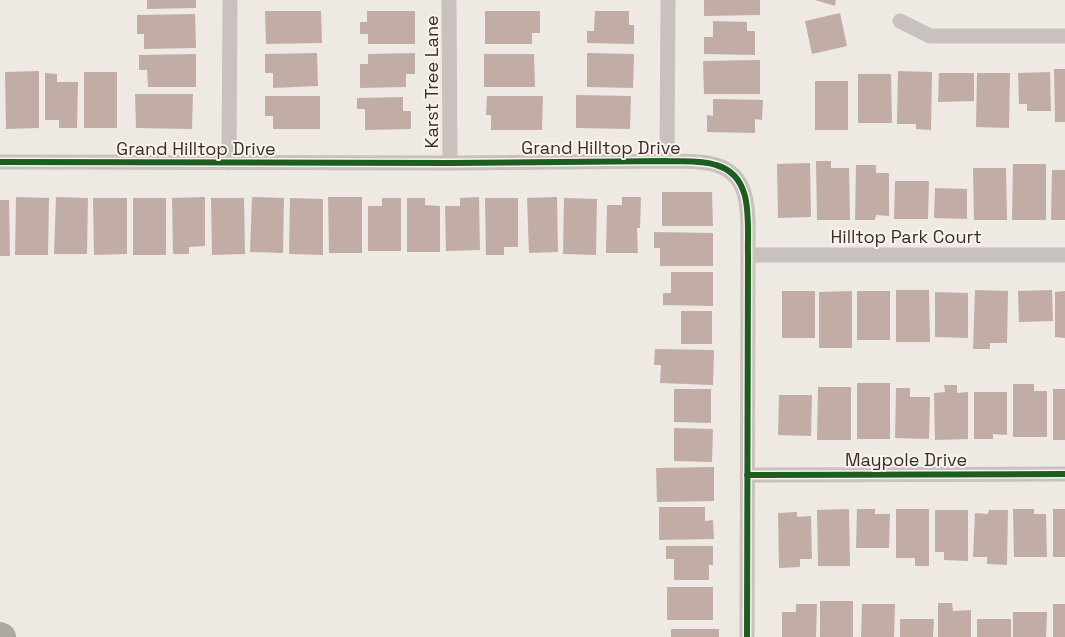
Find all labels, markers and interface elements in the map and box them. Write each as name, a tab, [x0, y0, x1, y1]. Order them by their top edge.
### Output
street label: Karst Tree Lane	[420, 15, 443, 149]
street label: Grand Hilltop Drive	[521, 136, 681, 159]
street label: Grand Hilltop Drive	[116, 137, 276, 160]
street label: Hilltop Park Court	[830, 225, 982, 248]
street label: Maypole Drive	[845, 448, 967, 471]

